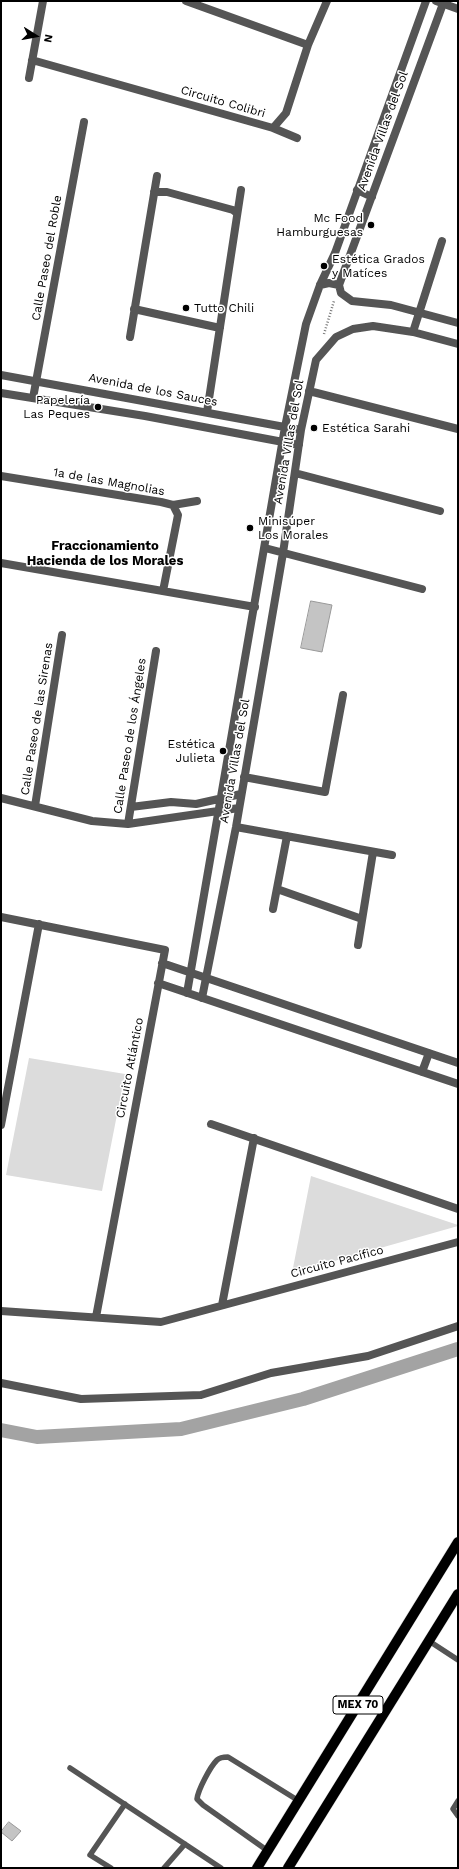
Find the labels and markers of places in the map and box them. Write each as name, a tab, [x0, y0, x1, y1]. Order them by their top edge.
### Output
place label: Mc Food Hamburguesas	[276, 211, 363, 239]
marker: Mc Food Hamburguesas	[366, 220, 376, 230]
place label: Estética Grados y Matíces	[332, 252, 425, 280]
marker: Estética Grados y Matíces	[319, 261, 329, 271]
place label: Tutto Chili	[194, 301, 254, 315]
marker: Tutto Chili	[181, 303, 191, 313]
place label: Papelería Las Peques	[23, 393, 90, 421]
marker: Papelería Las Peques	[93, 402, 103, 412]
place label: Estética Sarahi	[322, 421, 410, 435]
marker: Estética Sarahi	[309, 423, 319, 433]
place label: Minisúper Los Morales	[258, 514, 328, 542]
marker: Minisúper Los Morales	[245, 523, 255, 533]
place label: Estética Julieta	[168, 737, 215, 765]
marker: Estética Julieta	[218, 746, 228, 756]

